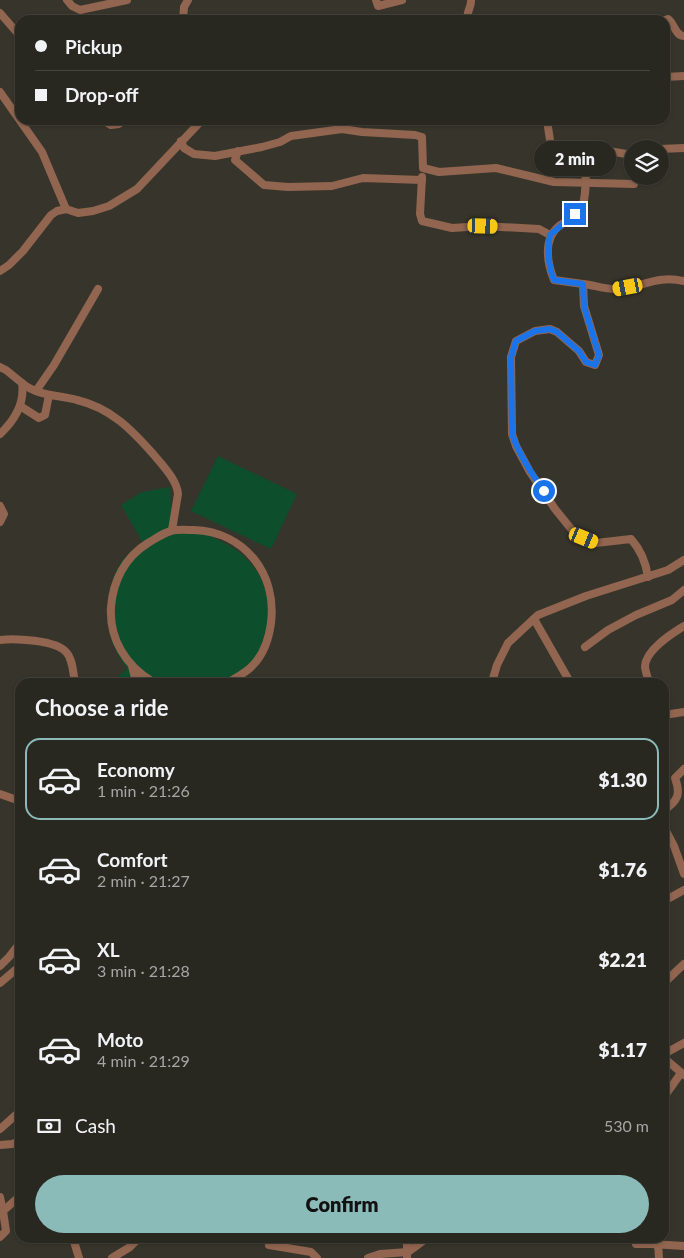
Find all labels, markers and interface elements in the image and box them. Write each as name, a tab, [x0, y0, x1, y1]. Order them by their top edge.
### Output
text: Pickup	[65, 35, 122, 58]
text: Drop-off	[65, 83, 139, 106]
map controls	[624, 140, 669, 185]
button: layers	[624, 140, 669, 185]
callout: 2 min	[534, 142, 616, 176]
text: 2 min	[555, 149, 595, 168]
route end	[564, 203, 586, 225]
car	[467, 218, 498, 234]
car	[611, 277, 644, 297]
route start	[533, 480, 555, 502]
car	[567, 525, 600, 551]
text: Choose a ride	[35, 694, 169, 721]
icon: car	[37, 757, 82, 802]
text: Economy	[97, 758, 175, 781]
text: $1.30	[598, 768, 647, 791]
text: 1 min · 21:26	[97, 781, 190, 800]
icon: car	[37, 847, 82, 892]
text: Comfort	[97, 848, 168, 871]
text: $1.76	[598, 858, 647, 881]
text: 2 min · 21:27	[97, 871, 190, 890]
icon: car	[37, 937, 82, 982]
text: XL	[97, 938, 120, 961]
text: $2.21	[598, 948, 647, 971]
text: 3 min · 21:28	[97, 961, 190, 980]
icon: car	[37, 1027, 82, 1072]
text: Moto	[97, 1028, 143, 1051]
text: $1.17	[598, 1038, 647, 1061]
text: 4 min · 21:29	[97, 1051, 190, 1070]
icon: cash	[35, 1112, 63, 1140]
text: Cash	[75, 1114, 116, 1137]
text: 530 m	[604, 1116, 649, 1135]
button: Confirm	[35, 1175, 649, 1233]

